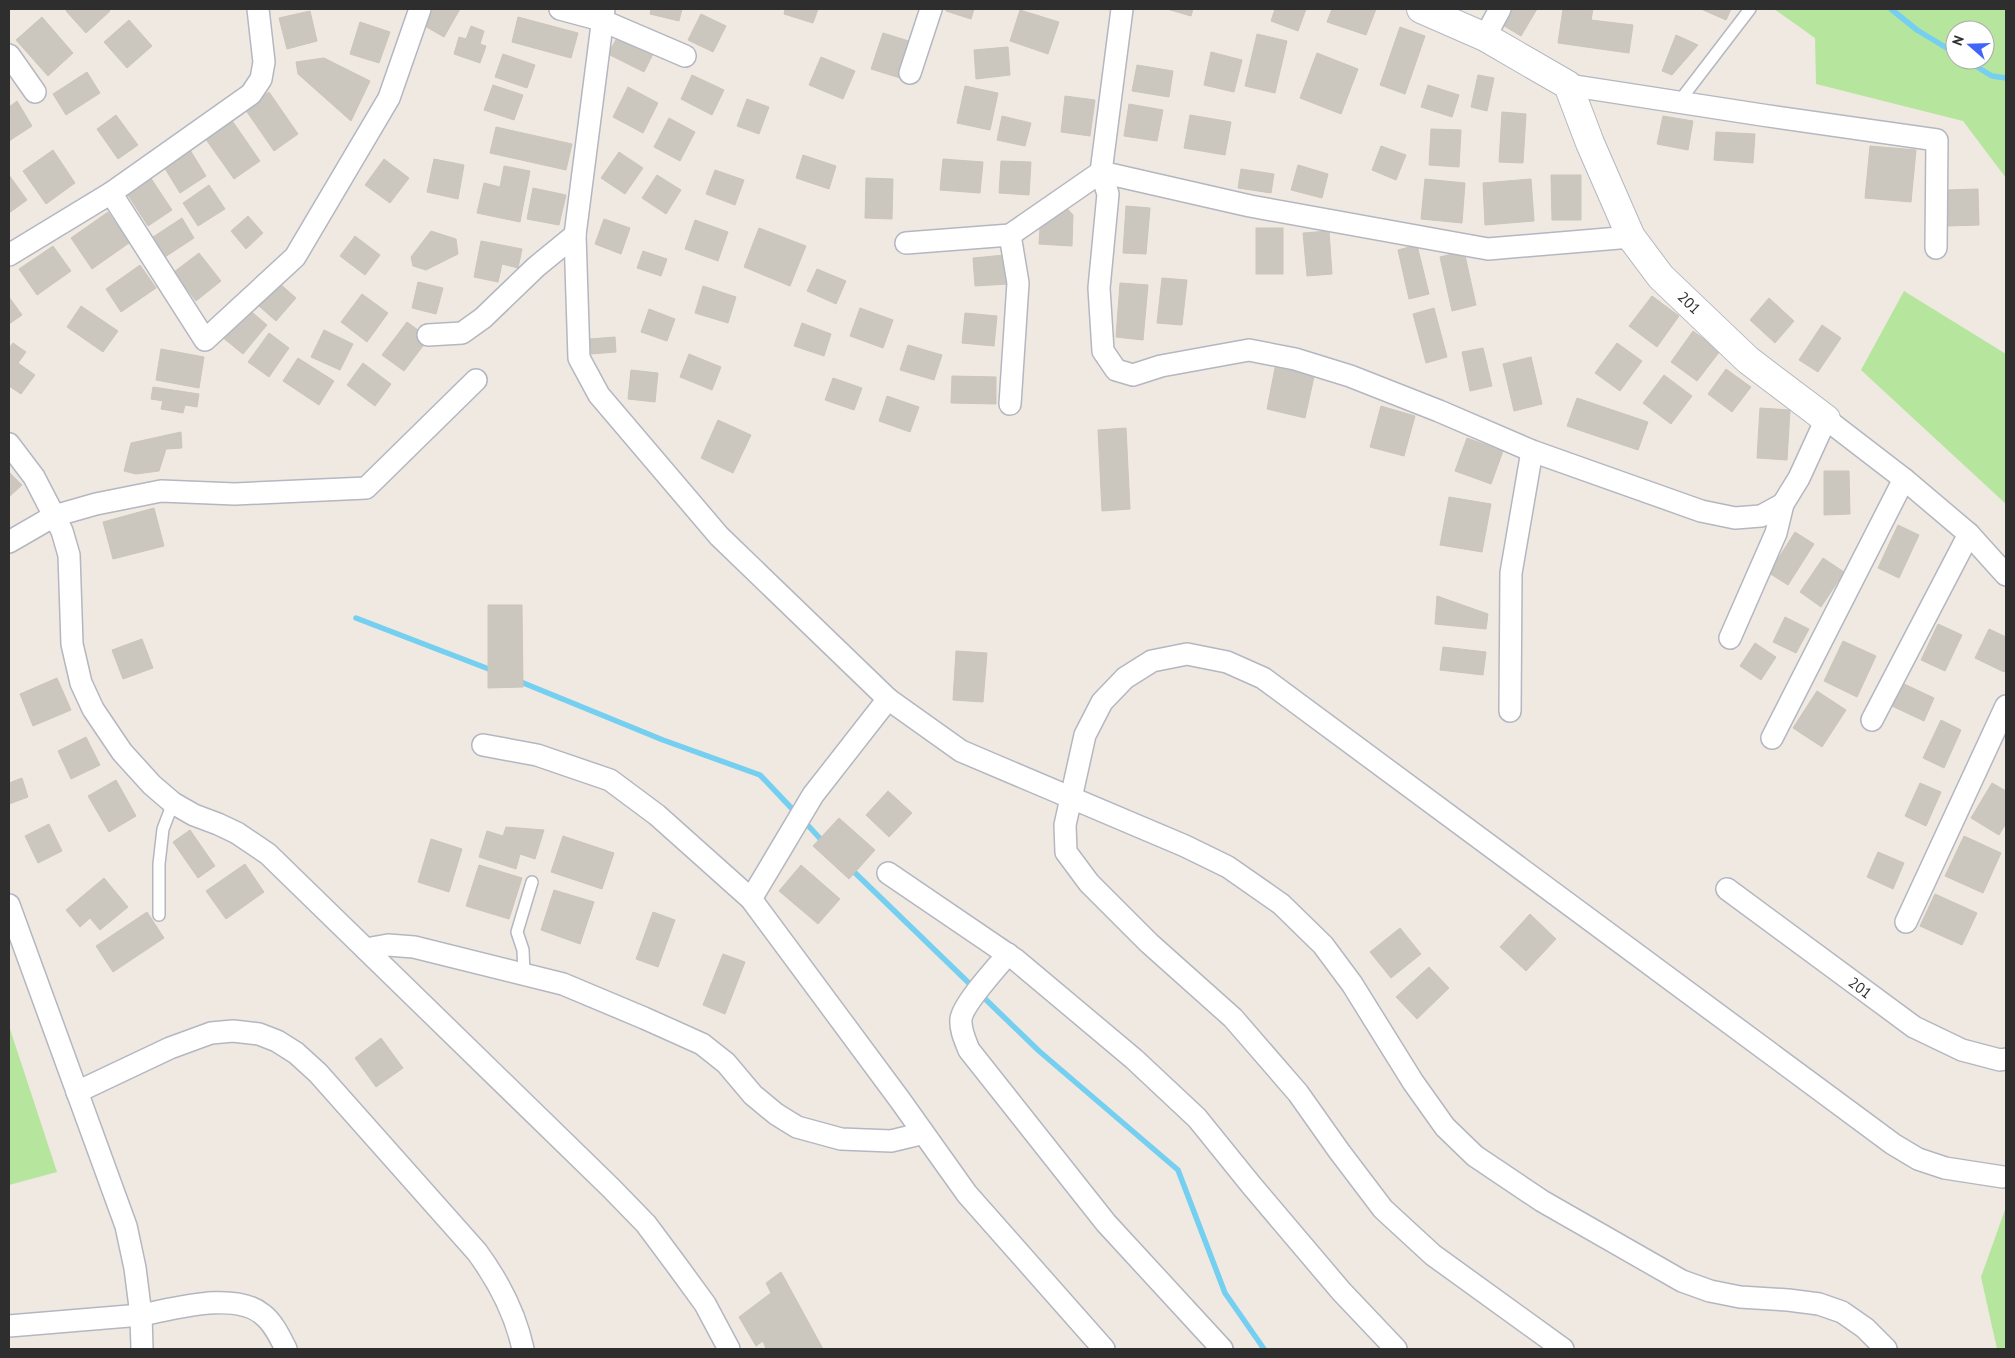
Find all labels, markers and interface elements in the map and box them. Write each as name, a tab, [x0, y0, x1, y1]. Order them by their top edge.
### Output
north arrow	[1945, 20, 1995, 70]
text: N	[1948, 33, 1968, 48]
street label: 201	[1674, 287, 1705, 318]
street label: 201	[1845, 973, 1876, 1003]

